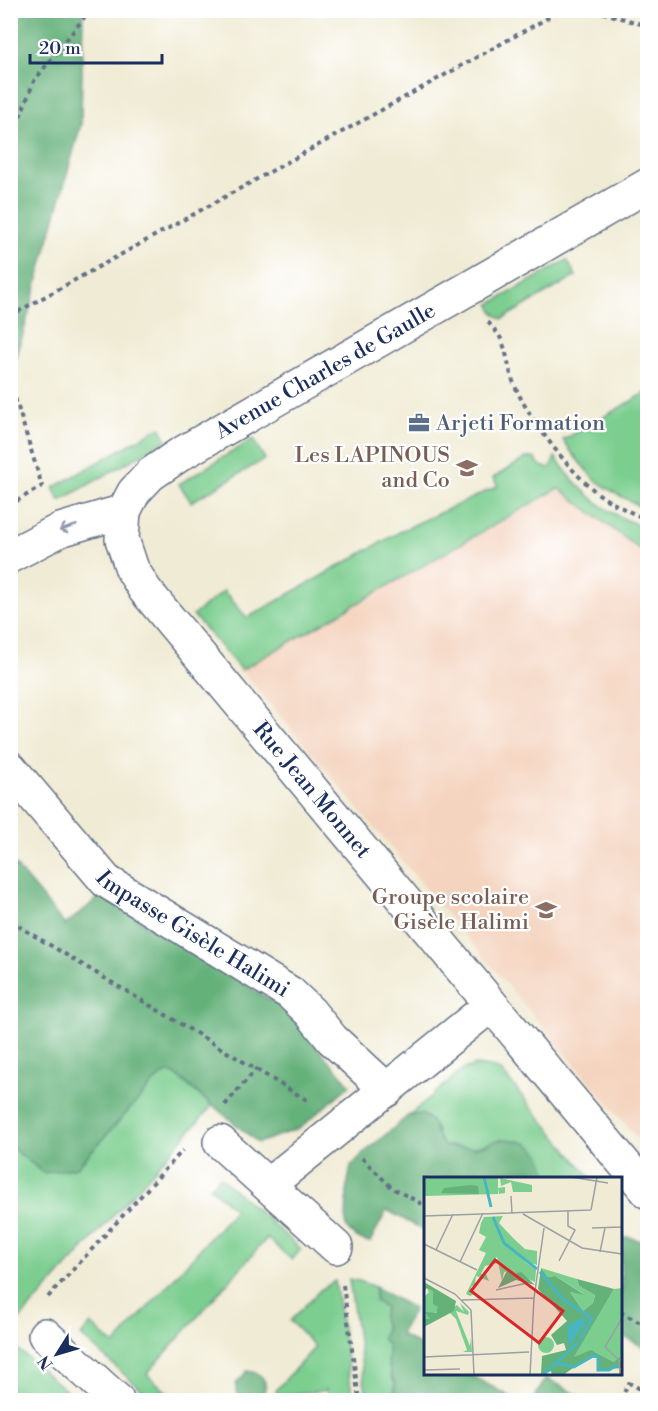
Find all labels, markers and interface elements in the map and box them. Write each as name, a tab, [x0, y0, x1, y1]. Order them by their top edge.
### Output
scale bar	[30, 27, 162, 65]
text: 20 m	[39, 37, 81, 60]
street label: Avenue Charles de Gaulle	[209, 297, 440, 445]
place label: Arjeti Formation	[435, 410, 605, 437]
office icon: Arjeti Formation	[407, 411, 431, 435]
place label: Les LAPINOUS and Co	[295, 442, 450, 494]
school or university icon: Les LAPINOUS and Co	[455, 456, 479, 480]
one-way arrow	[59, 523, 78, 534]
street label: Rue Jean Monnet	[247, 716, 377, 864]
street label: Impasse Gisèle Halimi	[90, 865, 295, 1003]
place label: Groupe scolaire Gisèle Halimi	[372, 884, 529, 936]
school or university icon: Groupe scolaire Gisèle Halimi	[534, 898, 558, 922]
inset map	[424, 1177, 622, 1375]
north arrow	[27, 1324, 87, 1384]
text: N	[34, 1351, 58, 1373]

